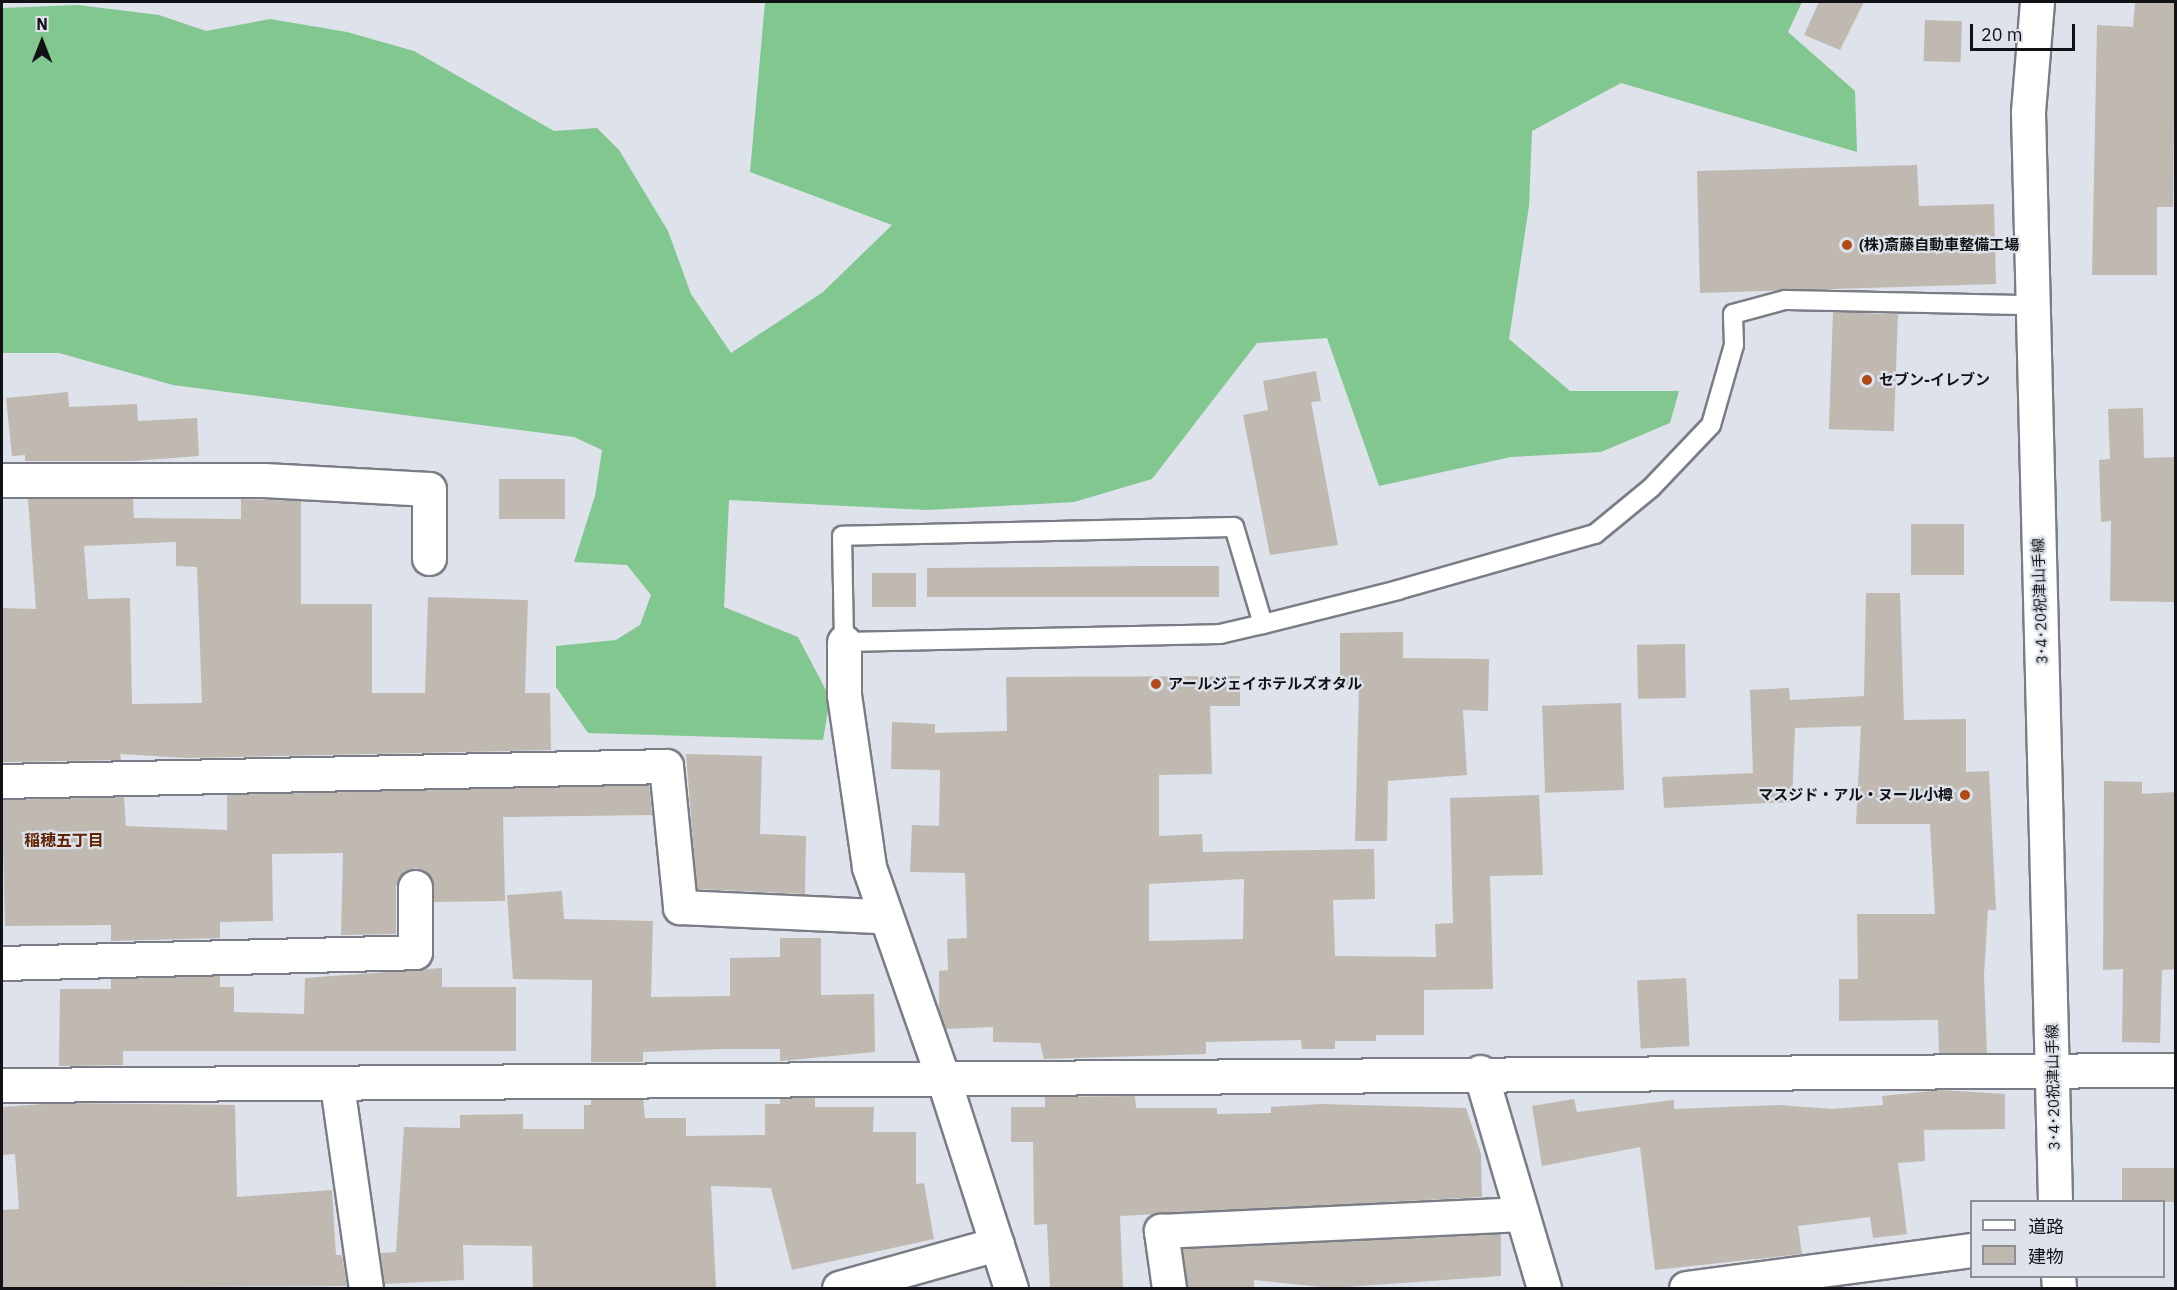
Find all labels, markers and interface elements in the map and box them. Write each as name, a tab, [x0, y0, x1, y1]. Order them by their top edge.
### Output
north arrow	[12, 12, 72, 72]
scale bar	[1973, 12, 2078, 50]
text: N	[36, 14, 48, 34]
text: 20 m	[1981, 23, 2023, 46]
place label: (株)斎藤自動車整備工場	[1859, 236, 2019, 254]
marker: (株)斎藤自動車整備工場	[1840, 238, 1854, 252]
place label: セブン-イレブン	[1879, 371, 1990, 389]
marker: セブン-イレブン	[1860, 373, 1874, 387]
street label: 3･4･20祝津山手線	[2029, 538, 2051, 664]
place label: アールジェイホテルズオタル	[1168, 675, 1362, 693]
marker: アールジェイホテルズオタル	[1149, 677, 1163, 691]
place label: マスジド・アル・ヌール小樽	[1758, 786, 1953, 804]
marker: マスジド・アル・ヌール小樽	[1958, 788, 1972, 802]
district label: 稲穂五丁目	[24, 830, 104, 850]
street label: 3･4･20祝津山手線	[2043, 1024, 2063, 1150]
legend	[1970, 1200, 2165, 1278]
text: 道路	[2028, 1215, 2064, 1238]
text: 建物	[2028, 1245, 2064, 1268]

